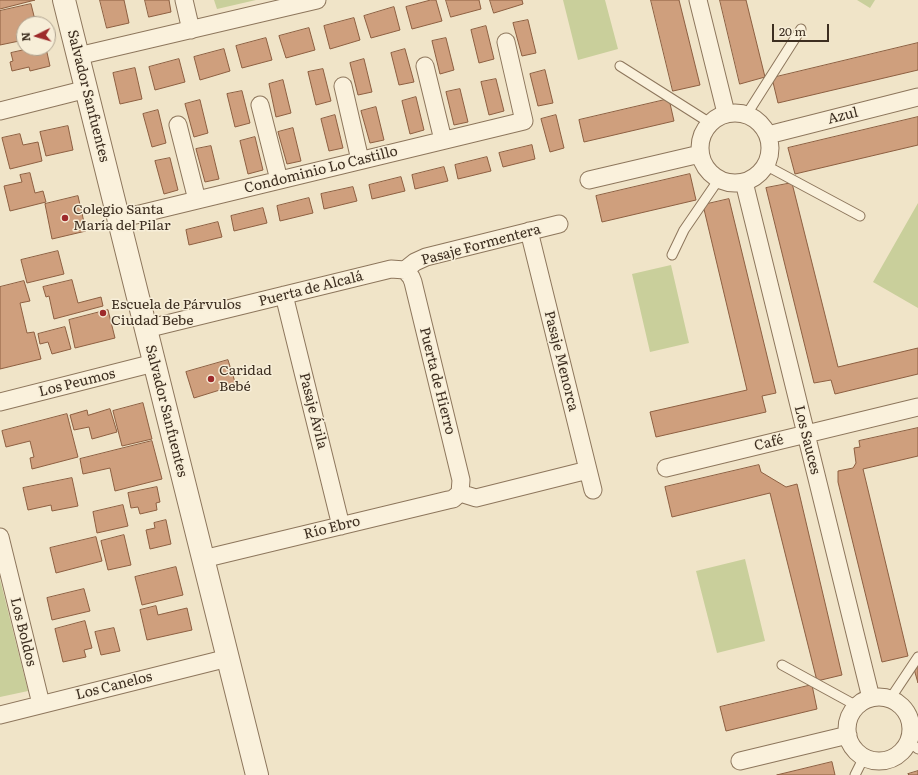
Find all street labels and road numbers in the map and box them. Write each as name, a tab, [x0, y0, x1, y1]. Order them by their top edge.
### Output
street label: Salvador Sanfuentes	[63, 28, 113, 164]
street label: Azul	[826, 104, 860, 128]
street label: Condominio Lo Castillo	[242, 143, 400, 197]
street label: Pasaje Formentera	[419, 221, 543, 269]
street label: Puerta de Alcalá	[257, 268, 365, 310]
street label: Pasaje Menorca	[540, 309, 582, 413]
street label: Puerta de Hierro	[416, 325, 458, 437]
street label: Salvador Sanfuentes	[141, 343, 191, 479]
street label: Los Peumos	[37, 365, 117, 401]
street label: Pasaje Ávila	[295, 371, 331, 451]
street label: Los Sauces	[790, 404, 824, 476]
street label: Café	[753, 431, 785, 455]
street label: Río Ebro	[302, 513, 362, 543]
street label: Los Boldos	[6, 596, 40, 668]
street label: Los Canelos	[74, 668, 154, 704]

